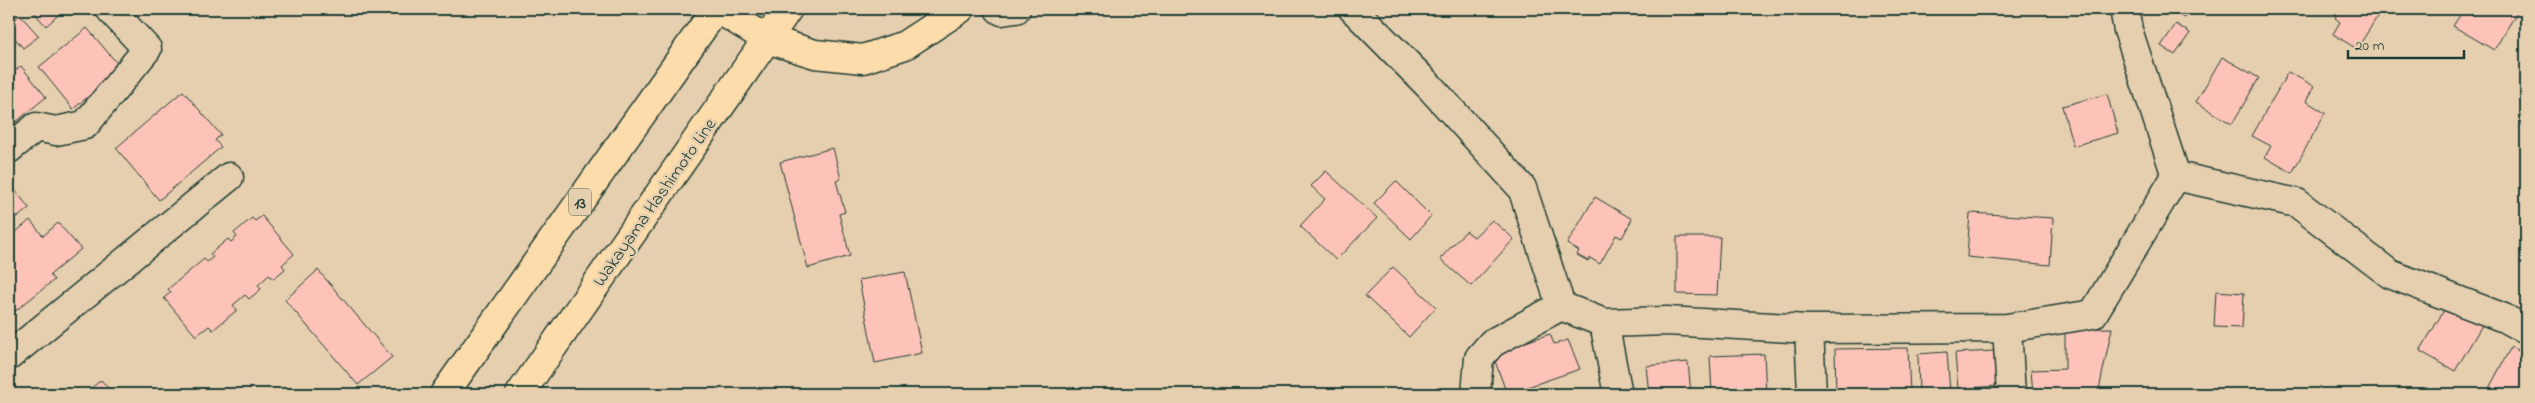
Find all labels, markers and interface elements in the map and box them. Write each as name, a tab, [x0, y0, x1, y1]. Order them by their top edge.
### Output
scale bar	[2348, 28, 2464, 60]
text: 20 m	[2355, 35, 2385, 57]
street label: Wakayama Hashimoto Line	[588, 113, 724, 293]
road number: 13	[569, 188, 591, 216]

